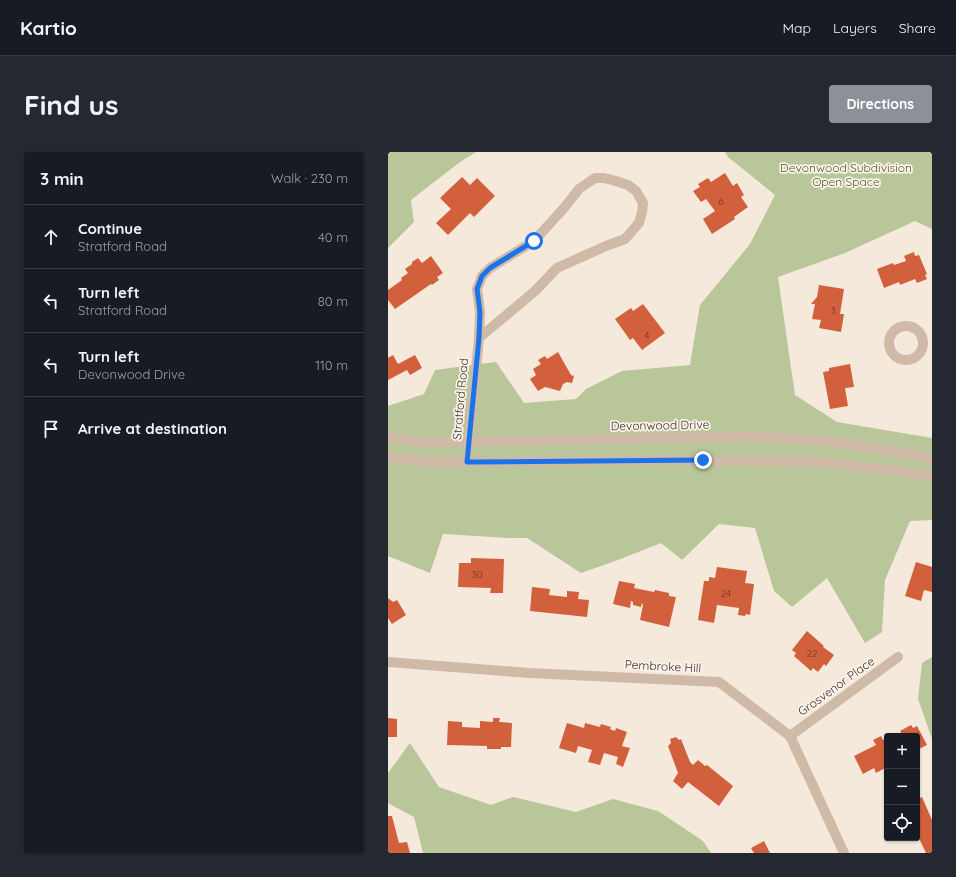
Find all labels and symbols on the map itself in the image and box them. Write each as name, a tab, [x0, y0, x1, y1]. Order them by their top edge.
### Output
park label: Devonwood Subdivision Open Space	[780, 160, 912, 189]
house number: 6	[718, 195, 724, 208]
route start	[525, 232, 543, 250]
house number: 3	[830, 304, 836, 317]
house number: 4	[644, 329, 650, 342]
street label: Stratford Road	[449, 357, 471, 441]
street label: Devonwood Drive	[610, 417, 710, 433]
route end	[694, 451, 712, 469]
house number: 30	[471, 568, 483, 581]
house number: 24	[721, 587, 731, 600]
house number: 22	[806, 647, 818, 660]
street label: Grosvenor Place	[795, 653, 877, 719]
street label: Pembroke Hill	[624, 657, 702, 675]

